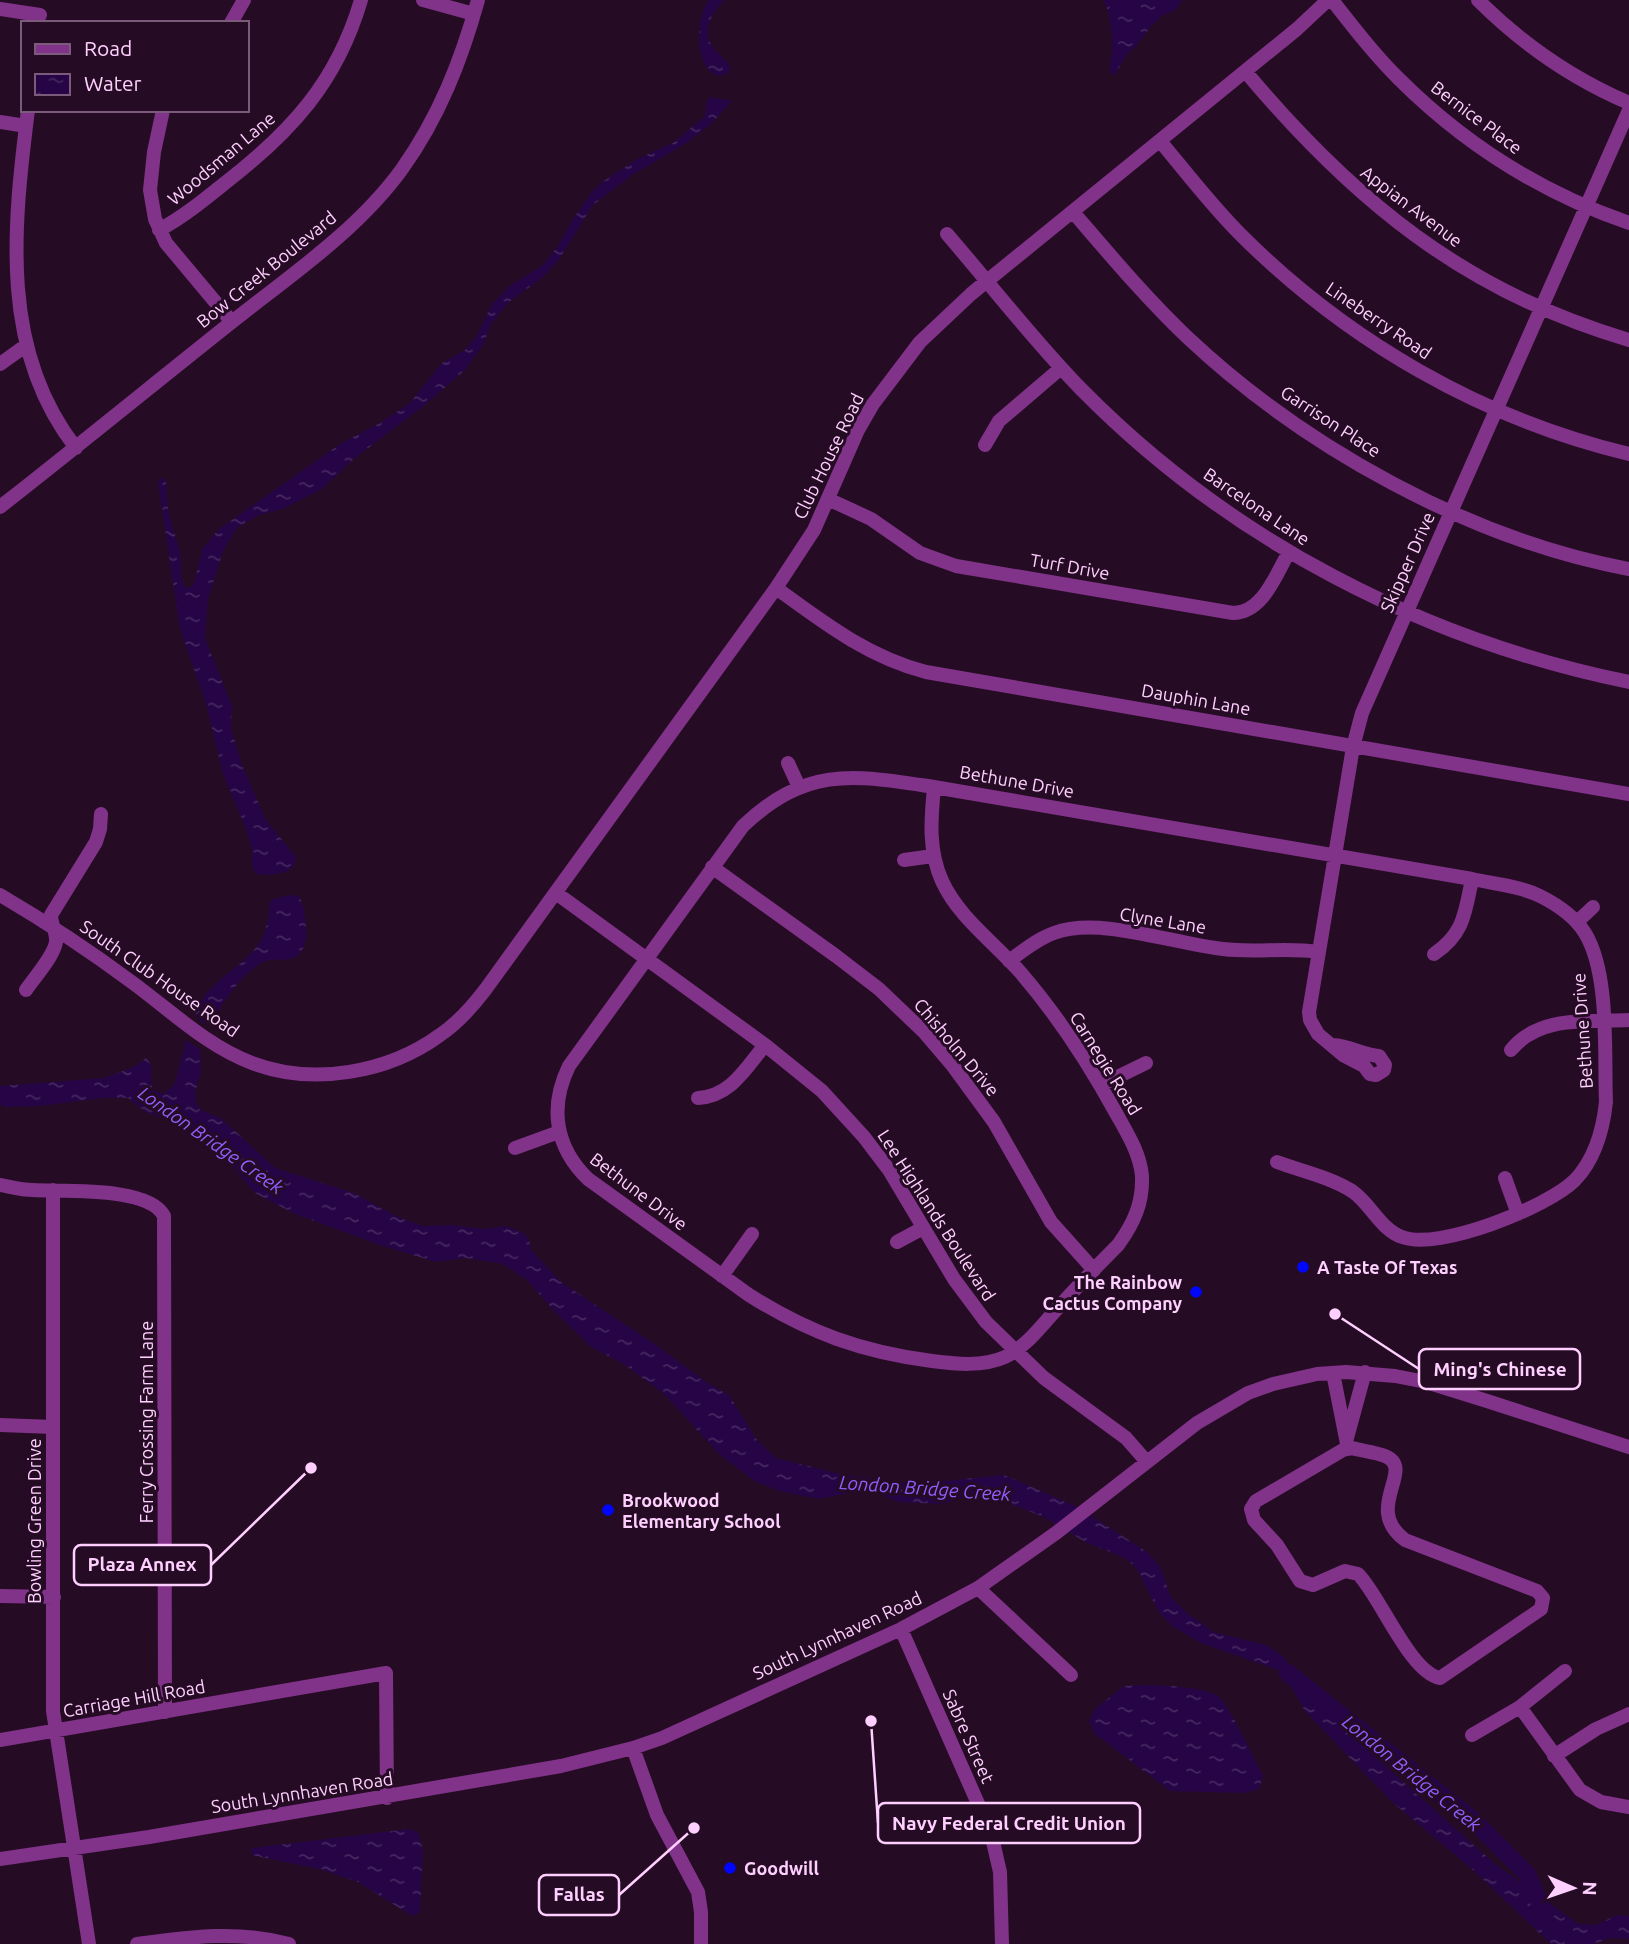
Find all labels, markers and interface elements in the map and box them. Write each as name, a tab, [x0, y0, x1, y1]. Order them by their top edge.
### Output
legend	[21, 21, 248, 112]
text: Road	[84, 36, 132, 60]
text: Water	[84, 71, 142, 95]
street label: Bernice Place	[1428, 76, 1526, 158]
street label: Woodsman Lane	[163, 107, 279, 209]
street label: Appian Avenue	[1357, 161, 1467, 251]
street label: Bow Creek Boulevard	[192, 207, 340, 331]
street label: Lineberry Road	[1323, 277, 1435, 363]
street label: Garrison Place	[1277, 381, 1385, 461]
street label: Club House Road	[789, 390, 867, 522]
street label: Barcelona Lane	[1200, 463, 1314, 549]
street label: Skipper Drive	[1376, 509, 1438, 615]
street label: Turf Drive	[1029, 549, 1111, 583]
street label: Dauphin Lane	[1140, 680, 1252, 718]
street label: Bethune Drive	[958, 761, 1076, 801]
street label: Clyne Lane	[1118, 903, 1208, 937]
street label: South Club House Road	[77, 916, 243, 1040]
street label: Bethune Drive	[1568, 972, 1596, 1090]
street label: Chisholm Drive	[910, 994, 1004, 1100]
street label: Carnegie Road	[1066, 1008, 1146, 1118]
water label: London Bridge Creek	[134, 1082, 288, 1198]
street label: Lee Highlands Boulevard	[874, 1126, 1000, 1304]
street label: Bethune Drive	[587, 1148, 691, 1234]
place label: A Taste Of Texas	[1317, 1257, 1457, 1277]
marker: A Taste Of Texas	[1295, 1259, 1311, 1275]
place label: The Rainbow Cactus Company	[1043, 1272, 1182, 1313]
marker: The Rainbow Cactus Company	[1188, 1284, 1204, 1300]
street label: Ferry Crossing Farm Lane	[136, 1321, 156, 1523]
callout: Ming's Chinese	[1419, 1349, 1580, 1389]
text: Ming's Chinese	[1433, 1358, 1567, 1380]
street label: Bowling Green Drive	[24, 1438, 44, 1604]
water label: London Bridge Creek	[838, 1471, 1012, 1505]
place label: Brookwood Elementary School	[622, 1490, 781, 1531]
marker: Brookwood Elementary School	[600, 1502, 616, 1518]
callout: Plaza Annex	[74, 1545, 211, 1585]
text: Plaza Annex	[87, 1553, 197, 1575]
street label: South Lynnhaven Road	[749, 1587, 925, 1683]
street label: Carriage Hill Road	[61, 1676, 207, 1720]
street label: Sabre Street	[939, 1686, 999, 1786]
water label: London Bridge Creek	[1338, 1710, 1486, 1836]
street label: South Lynnhaven Road	[210, 1768, 394, 1816]
callout: Navy Federal Credit Union	[878, 1803, 1140, 1843]
text: Navy Federal Credit Union	[892, 1812, 1126, 1834]
north arrow	[1538, 1853, 1608, 1923]
place label: Goodwill	[744, 1858, 819, 1878]
marker: Goodwill	[722, 1860, 738, 1876]
callout: Fallas	[539, 1875, 619, 1915]
text: N	[1579, 1881, 1601, 1896]
text: Fallas	[553, 1883, 605, 1905]

